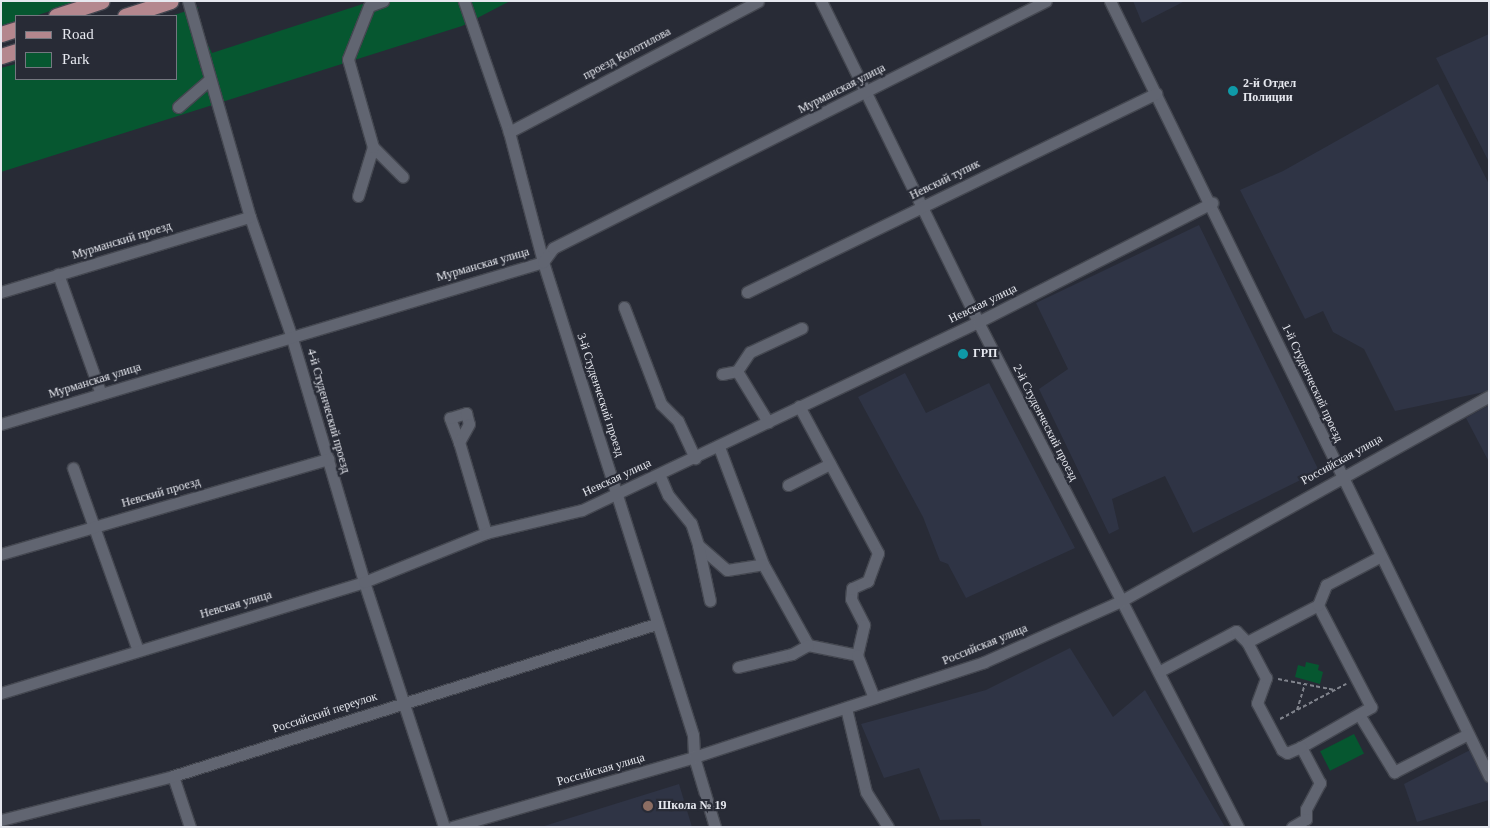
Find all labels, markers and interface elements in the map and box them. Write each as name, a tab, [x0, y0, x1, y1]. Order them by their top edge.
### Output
legend	[15, 15, 178, 80]
street label: проезд Колотилова	[581, 25, 673, 83]
text: Road	[62, 26, 94, 42]
text: Park	[62, 51, 90, 67]
street label: Мурманская улица	[796, 61, 888, 117]
place label: 2-й Отдел Полиции	[1243, 77, 1296, 105]
marker: 2-й Отдел Полиции	[1227, 85, 1239, 97]
street label: Невский тупик	[908, 157, 982, 203]
street label: Мурманский проезд	[71, 219, 173, 263]
street label: Мурманская улица	[435, 245, 531, 285]
street label: Невская улица	[947, 281, 1019, 327]
street label: 1-й Студенческий проезд	[1278, 322, 1346, 444]
street label: 3-й Студенческий проезд	[573, 332, 627, 458]
street label: 4-й Студенческий проезд	[303, 347, 353, 475]
place label: ГРП	[973, 347, 997, 361]
marker: ГРП	[957, 348, 969, 360]
street label: Мурманская улица	[47, 360, 143, 402]
street label: 2-й Студенческий проезд	[1009, 362, 1081, 484]
street label: Российская улица	[1299, 432, 1385, 488]
street label: Невская улица	[580, 456, 654, 500]
street label: Невский проезд	[120, 475, 202, 511]
street label: Невская улица	[198, 588, 274, 622]
street label: Российская улица	[940, 621, 1030, 669]
street label: Российский переулок	[271, 689, 379, 737]
street label: Российская улица	[555, 751, 647, 789]
place label: Школа № 19	[658, 799, 727, 813]
marker: Школа № 19	[642, 800, 654, 812]

